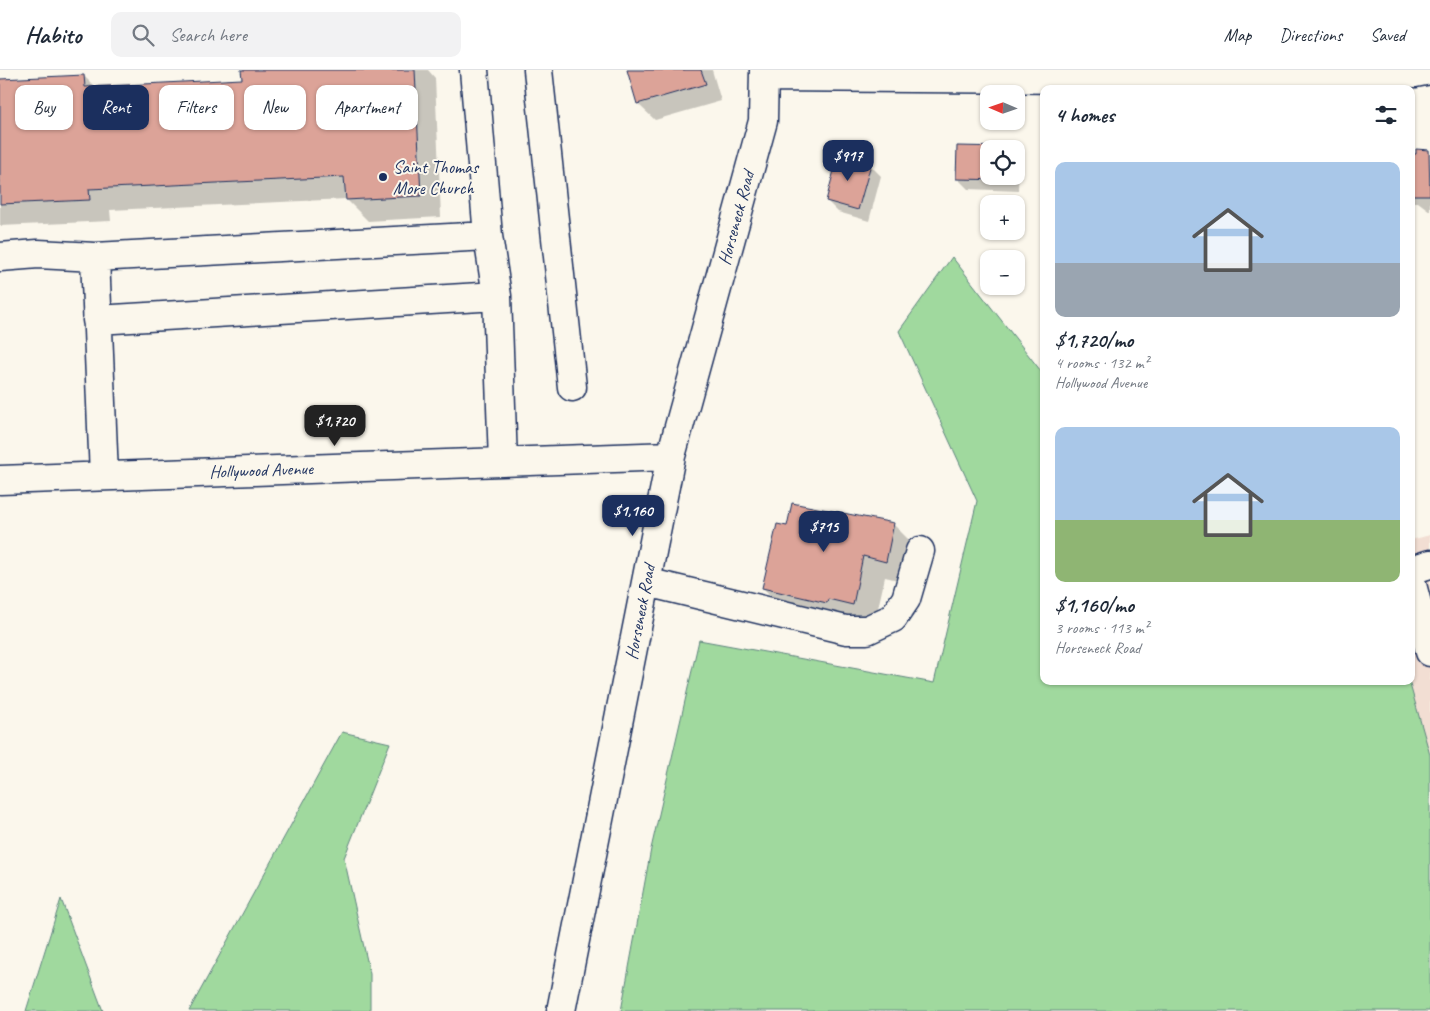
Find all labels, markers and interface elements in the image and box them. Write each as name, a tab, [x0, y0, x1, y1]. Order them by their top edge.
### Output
search box	[111, 12, 461, 57]
text: Habito	[25, 20, 81, 50]
icon: search	[129, 21, 157, 49]
text: Search here	[169, 23, 247, 47]
text: Map	[1224, 24, 1251, 46]
text: Directions	[1279, 24, 1342, 46]
text: Saved	[1370, 24, 1405, 46]
chip: Buy	[15, 85, 73, 130]
chip: Rent	[83, 85, 149, 130]
chip: Filters	[159, 85, 234, 130]
chip: New	[244, 85, 306, 130]
chip: Apartment	[316, 85, 418, 130]
north arrow	[980, 85, 1025, 130]
map controls	[980, 85, 1025, 295]
icon: filters	[1372, 101, 1400, 129]
text: 4 homes	[1055, 102, 1114, 128]
pin: $917	[818, 140, 878, 182]
button: locate	[980, 140, 1025, 185]
text: $917	[834, 146, 862, 166]
place label: Saint Thomas More Church	[393, 156, 480, 199]
street label: Horseneck Road	[713, 166, 760, 267]
marker: Saint Thomas More Church	[377, 171, 389, 183]
button: +	[980, 195, 1025, 240]
icon: home	[1183, 195, 1273, 285]
button: −	[980, 250, 1025, 295]
text: $1,720/mo	[1055, 327, 1133, 353]
text: 4 rooms · 132 m²	[1055, 353, 1149, 373]
text: Hollywood Avenue	[1055, 373, 1147, 393]
pin: $1,720	[294, 404, 376, 447]
text: $1,720	[315, 411, 355, 431]
street label: Hollywood Avenue	[209, 457, 314, 483]
icon: home	[1183, 460, 1273, 550]
pin: $1,160	[592, 494, 674, 537]
text: $1,160	[613, 501, 653, 521]
pin: $715	[794, 510, 854, 553]
text: $715	[810, 517, 838, 537]
street label: Horseneck Road	[620, 560, 661, 661]
text: $1,160/mo	[1055, 592, 1134, 618]
text: 3 rooms · 113 m²	[1055, 618, 1149, 638]
text: Horseneck Road	[1055, 638, 1141, 658]

